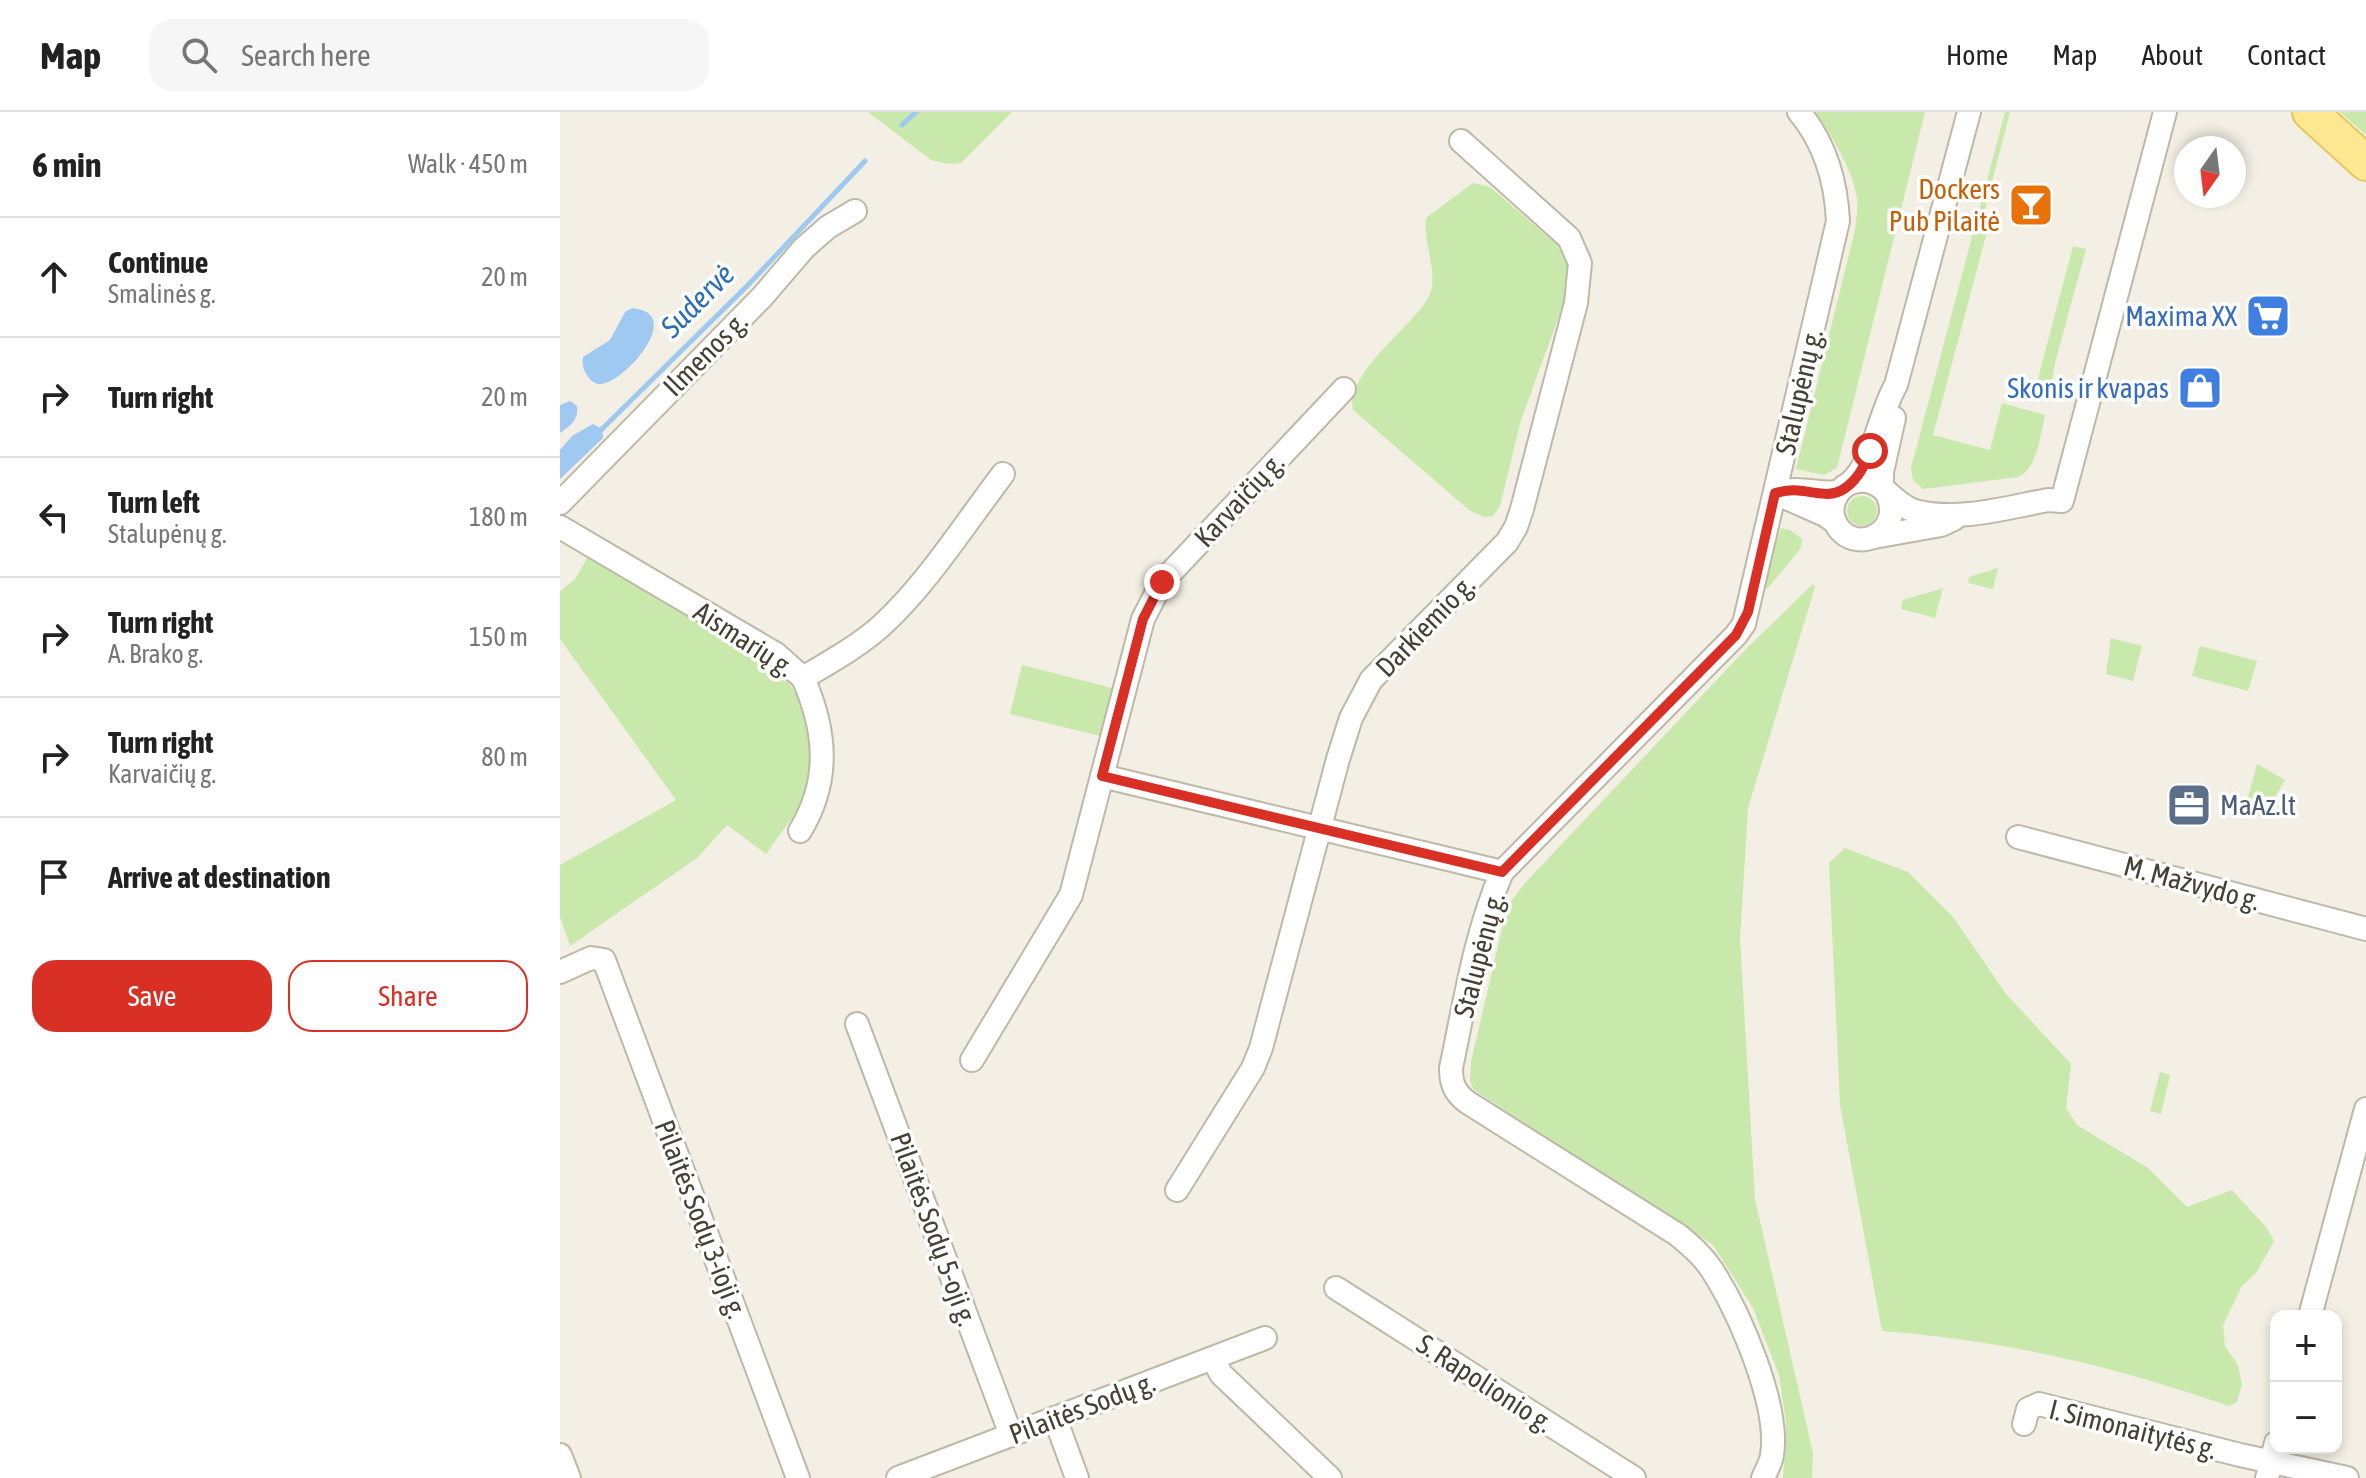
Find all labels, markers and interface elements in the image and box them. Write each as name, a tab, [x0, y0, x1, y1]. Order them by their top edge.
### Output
search box	[149, 19, 709, 91]
icon: search	[177, 33, 221, 77]
text: Map	[40, 34, 101, 77]
text: Search here	[241, 38, 371, 72]
text: Home	[1946, 39, 2008, 71]
text: Map	[2052, 39, 2097, 71]
text: About	[2141, 39, 2203, 71]
text: Contact	[2247, 39, 2326, 71]
north arrow	[2174, 136, 2246, 208]
text: 6 min	[32, 145, 101, 184]
text: Walk · 450 m	[408, 149, 528, 179]
place label: Dockers Pub Pilaitė	[1889, 173, 2000, 237]
bar icon: Dockers Pub Pilaitė	[2007, 181, 2055, 229]
text: Continue	[108, 245, 208, 279]
icon: ahead	[32, 255, 76, 299]
water label: Sudervė	[653, 256, 741, 344]
text: 20 m	[481, 262, 528, 292]
text: Smalinės g.	[108, 279, 216, 309]
supermarket icon: Maxima XX	[2244, 292, 2292, 340]
place label: Maxima XX	[2125, 300, 2237, 332]
street label: Ilmenos g.	[657, 306, 753, 402]
street label: Stalupėnų g.	[1769, 326, 1829, 458]
shop icon: Skonis ir kvapas	[2176, 364, 2224, 412]
place label: Skonis ir kvapas	[2007, 372, 2169, 404]
icon: right	[32, 375, 76, 419]
text: Turn right	[108, 380, 214, 414]
text: 20 m	[481, 382, 528, 412]
route start	[1852, 433, 1888, 469]
street label: Karvaičių g.	[1188, 447, 1290, 553]
text: Turn left	[108, 485, 200, 519]
icon: left	[32, 495, 76, 539]
text: 180 m	[469, 502, 528, 532]
text: Stalupėnų g.	[108, 519, 227, 549]
route end	[1144, 564, 1180, 600]
street label: Darkiemio g.	[1369, 569, 1481, 683]
street label: Aismarių g.	[688, 595, 800, 683]
text: Turn right	[108, 605, 214, 639]
icon: right	[32, 615, 76, 659]
text: 150 m	[469, 622, 528, 652]
text: A. Brako g.	[108, 639, 203, 669]
text: Turn right	[108, 725, 214, 759]
icon: right	[32, 735, 76, 779]
text: 80 m	[481, 742, 528, 772]
text: Karvaičių g.	[108, 759, 216, 789]
office icon: MaAz.lt	[2165, 781, 2213, 829]
place label: MaAz.lt	[2220, 789, 2296, 821]
street label: M. Mažvydo g.	[2120, 849, 2264, 917]
icon: arrive	[32, 855, 76, 899]
text: Arrive at destination	[108, 860, 330, 894]
street label: Stalupėnų g.	[1447, 889, 1511, 1021]
button: Save	[32, 960, 272, 1032]
button: Share	[288, 960, 528, 1032]
street label: Pilaitės Sodų 3-ioji g.	[648, 1115, 754, 1323]
street label: Pilaitės Sodų 5-oji g.	[884, 1128, 984, 1330]
map controls	[2270, 1310, 2342, 1454]
button: +	[2270, 1310, 2342, 1382]
street label: S. Rapolionio g.	[1411, 1327, 1559, 1439]
street label: Pilaitės Sodų g.	[1005, 1366, 1159, 1450]
button: −	[2270, 1382, 2342, 1454]
street label: I. Simonaitytės g.	[2046, 1393, 2220, 1465]

